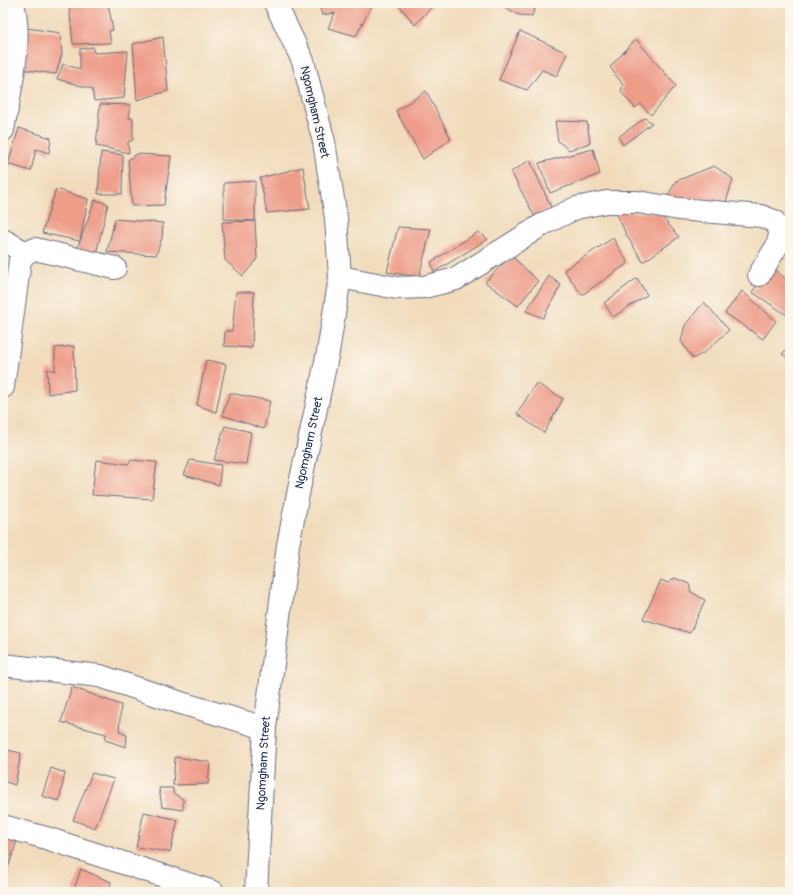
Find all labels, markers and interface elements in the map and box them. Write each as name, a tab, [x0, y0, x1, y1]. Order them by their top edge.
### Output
street label: Ngomgham Street	[297, 65, 332, 160]
street label: Ngomgham Street	[292, 395, 326, 490]
street label: Ngomgham Street	[253, 715, 274, 811]

